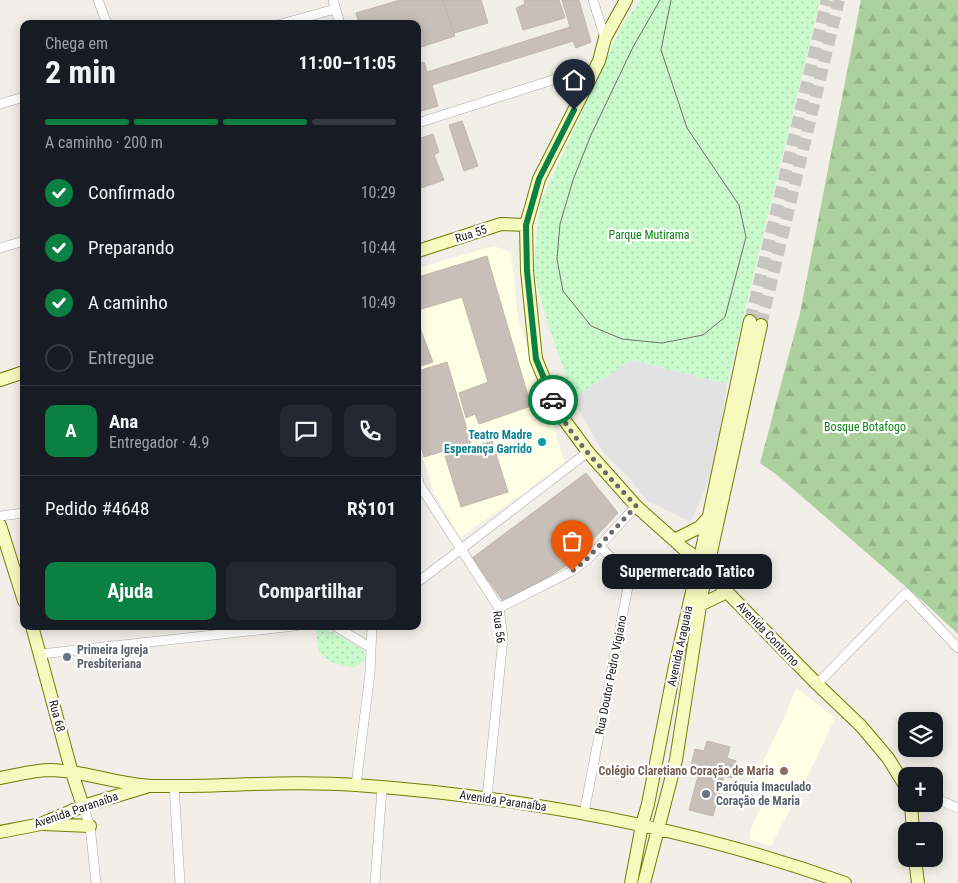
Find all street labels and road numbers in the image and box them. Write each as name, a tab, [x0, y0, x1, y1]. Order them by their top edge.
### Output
street label: Rua 55	[453, 222, 489, 246]
street label: Avenida Contorno	[734, 599, 802, 669]
street label: Avenida Araguaia	[665, 604, 695, 688]
street label: Rua 56	[490, 610, 508, 644]
street label: Rua Doutor Pedro Vigiano	[593, 614, 629, 736]
street label: Rua 68	[46, 698, 68, 734]
street label: Avenida Paranaíba	[459, 788, 548, 814]
street label: Avenida Paranaíba	[32, 789, 120, 831]

